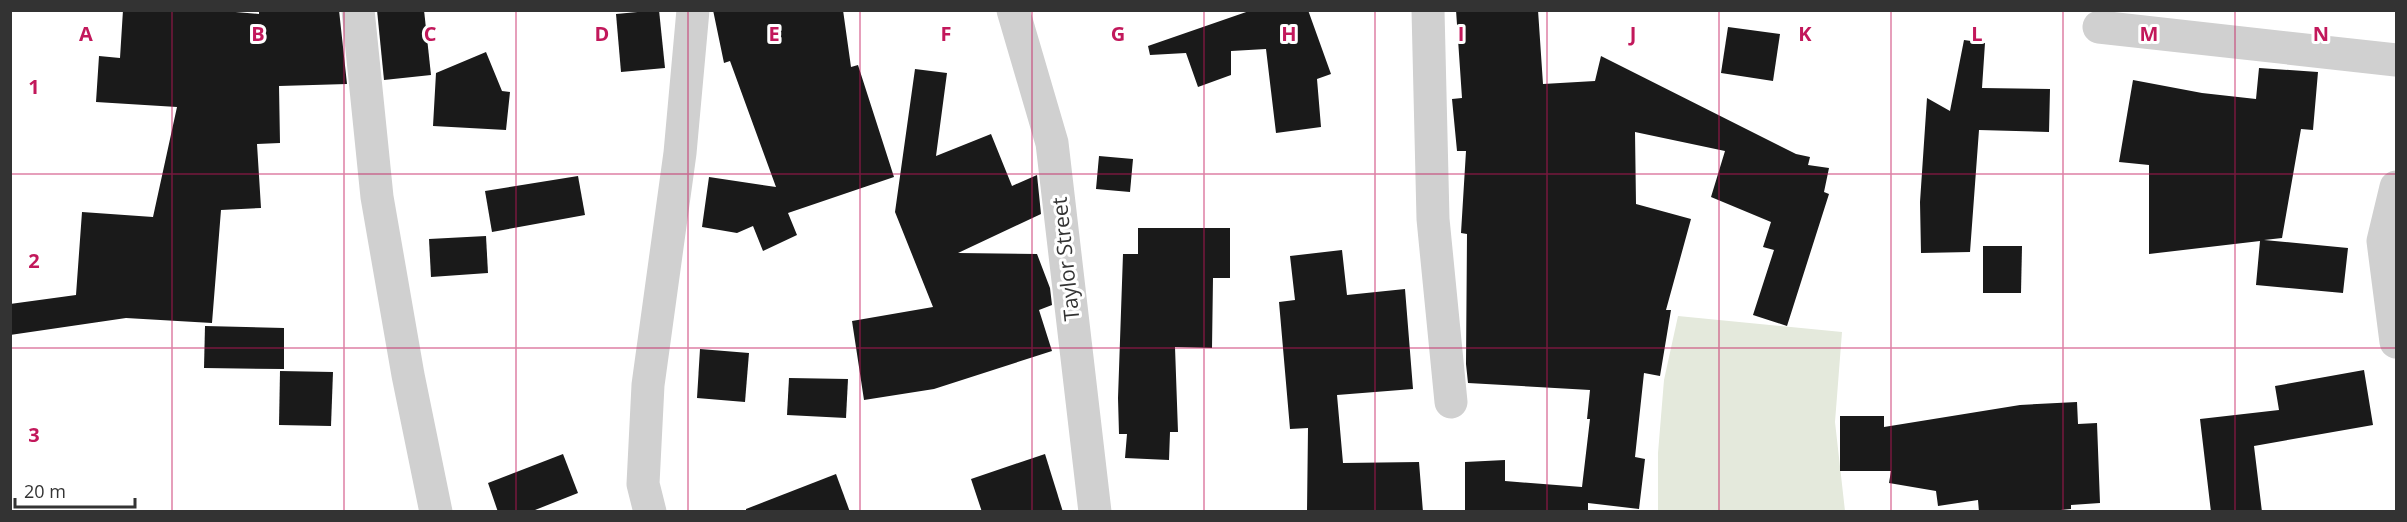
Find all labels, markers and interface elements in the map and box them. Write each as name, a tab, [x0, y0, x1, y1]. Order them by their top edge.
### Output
text: A	[79, 20, 93, 47]
text: B	[251, 20, 265, 47]
text: C	[424, 20, 437, 47]
text: D	[595, 20, 609, 47]
text: E	[768, 20, 780, 47]
text: F	[941, 20, 951, 47]
text: G	[1111, 20, 1125, 47]
text: H	[1281, 20, 1297, 47]
text: I	[1458, 20, 1464, 47]
text: J	[1628, 20, 1636, 47]
text: K	[1798, 20, 1812, 47]
text: L	[1971, 20, 1983, 47]
text: M	[2140, 20, 2158, 47]
text: N	[2313, 20, 2329, 47]
text: 1	[28, 73, 40, 100]
street label: Taylor Street	[1045, 196, 1085, 322]
text: 2	[28, 247, 40, 274]
text: 3	[28, 421, 40, 448]
scale bar	[15, 471, 135, 509]
text: 20 m	[24, 479, 66, 503]

